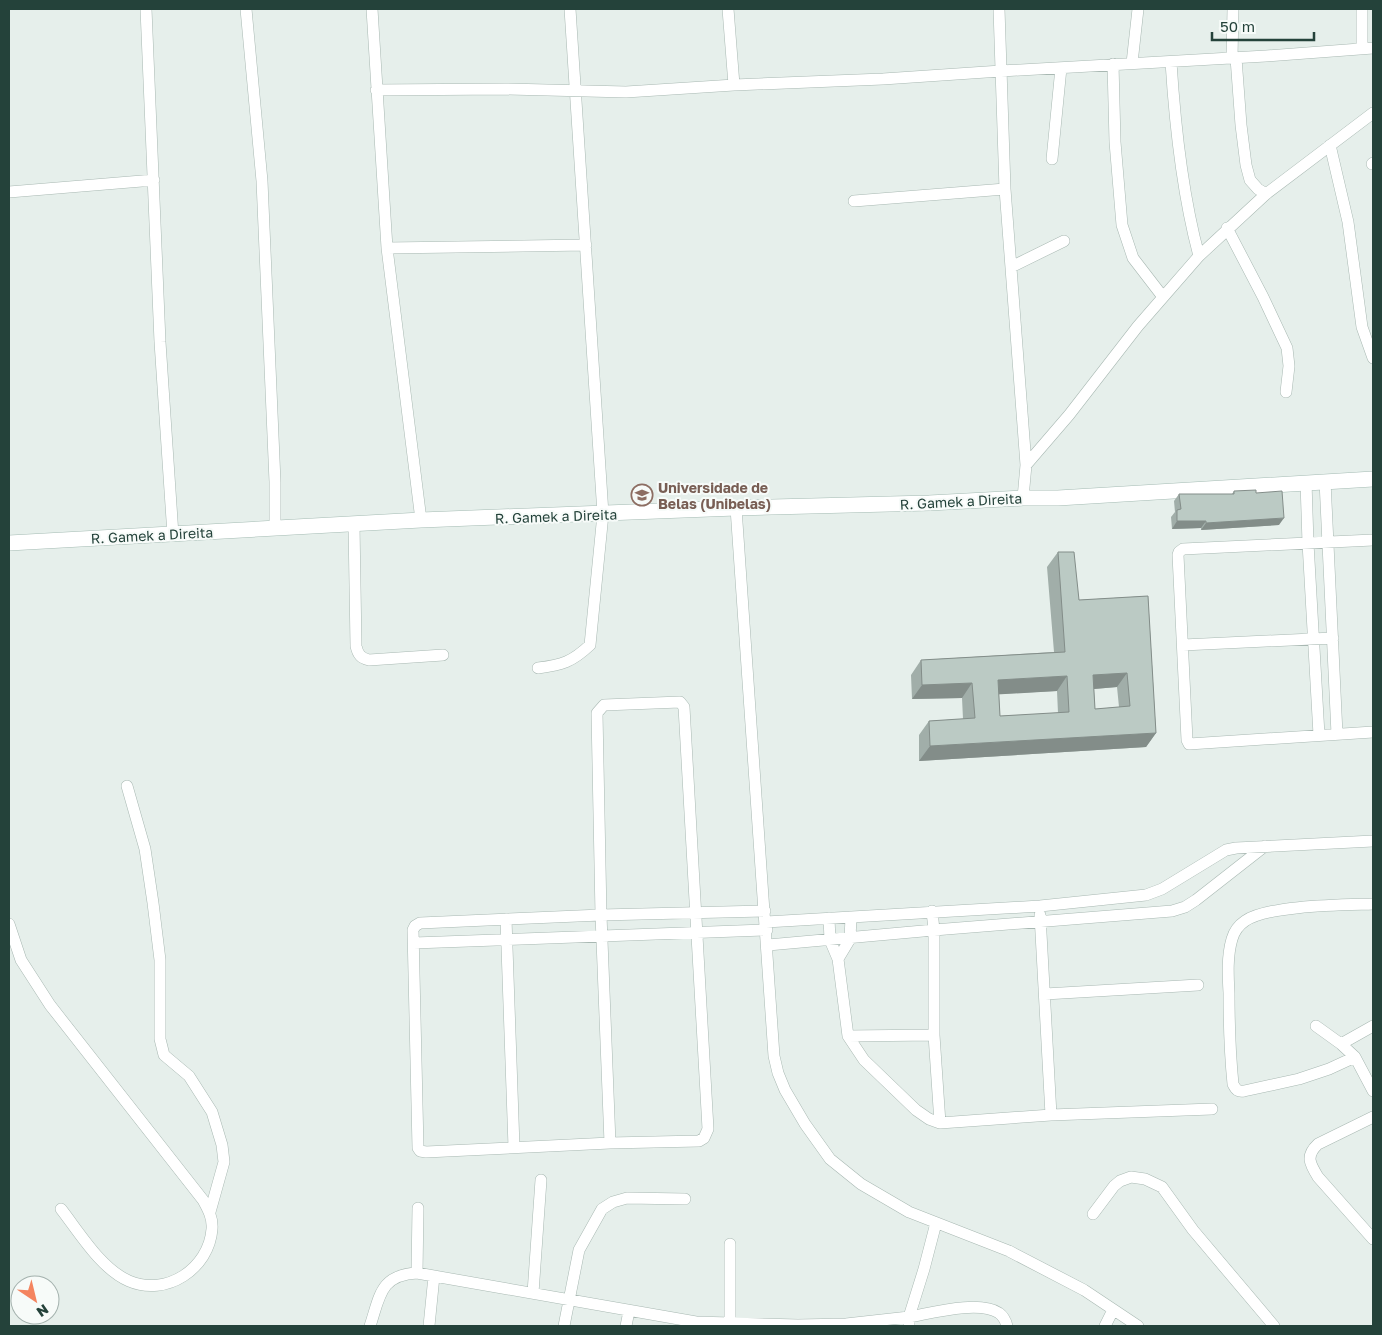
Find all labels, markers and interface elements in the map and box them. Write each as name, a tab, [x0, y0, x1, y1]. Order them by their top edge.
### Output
scale bar	[1212, 10, 1314, 42]
text: 50 m	[1220, 17, 1255, 35]
place label: Universidade de Belas (Unibelas)	[658, 479, 771, 512]
school or university icon: Universidade de Belas (Unibelas)	[630, 483, 654, 507]
street label: R. Gamek a Direita	[899, 489, 1023, 513]
street label: R. Gamek a Direita	[494, 505, 618, 527]
street label: R. Gamek a Direita	[90, 523, 214, 547]
north arrow	[10, 1275, 60, 1325]
text: N	[34, 1301, 52, 1321]

